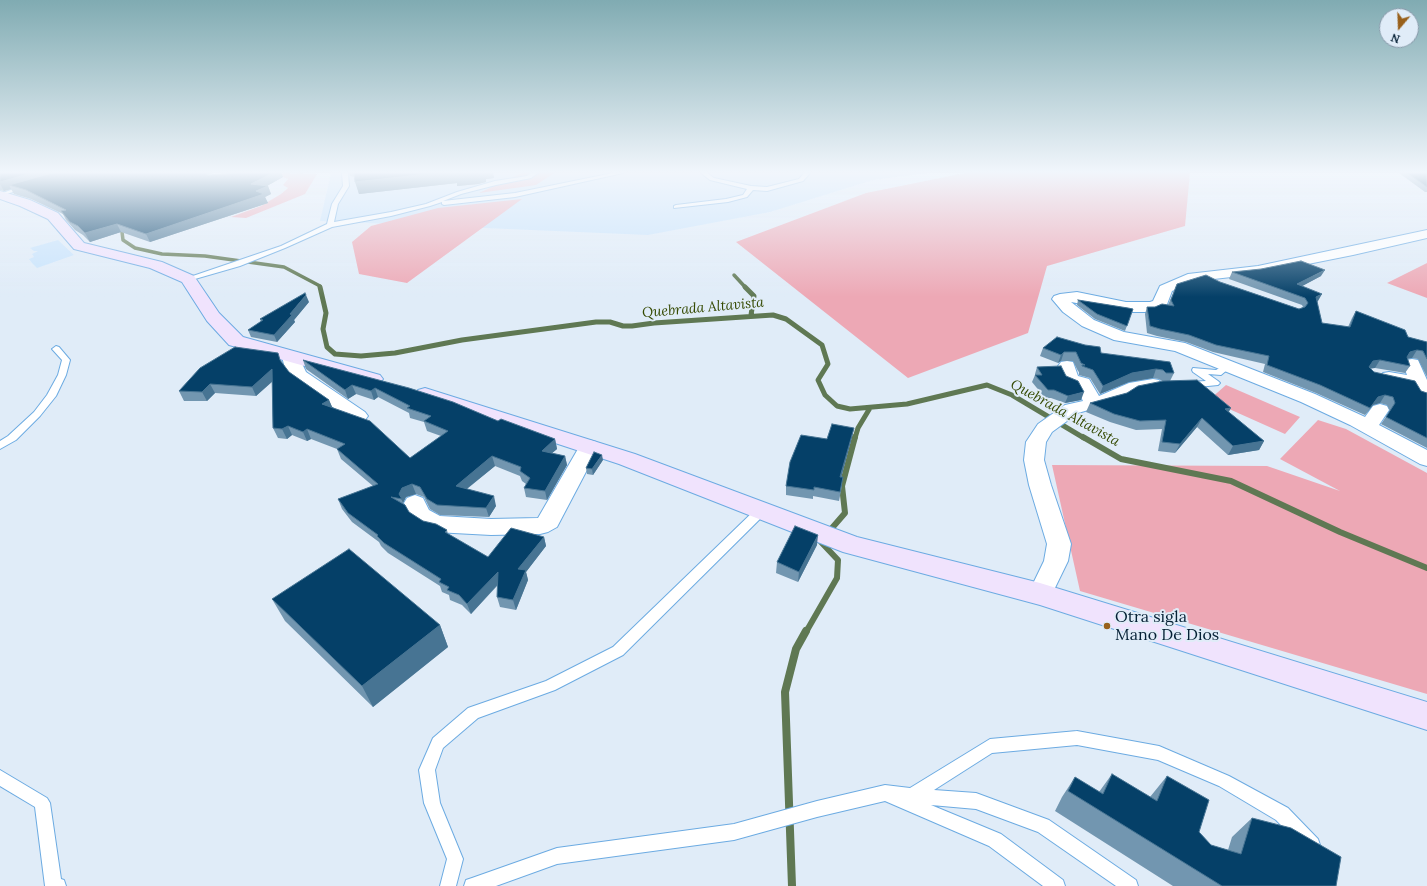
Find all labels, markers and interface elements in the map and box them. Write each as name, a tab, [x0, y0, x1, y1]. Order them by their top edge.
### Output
north arrow	[1379, 8, 1419, 48]
text: N	[1389, 30, 1402, 46]
water label: Quebrada Altavista	[641, 294, 765, 322]
water label: Quebrada Altavista	[1007, 376, 1123, 450]
place label: Otra sigla Mano De Dios	[1115, 607, 1219, 645]
marker: Otra sigla Mano De Dios	[1102, 621, 1112, 631]

